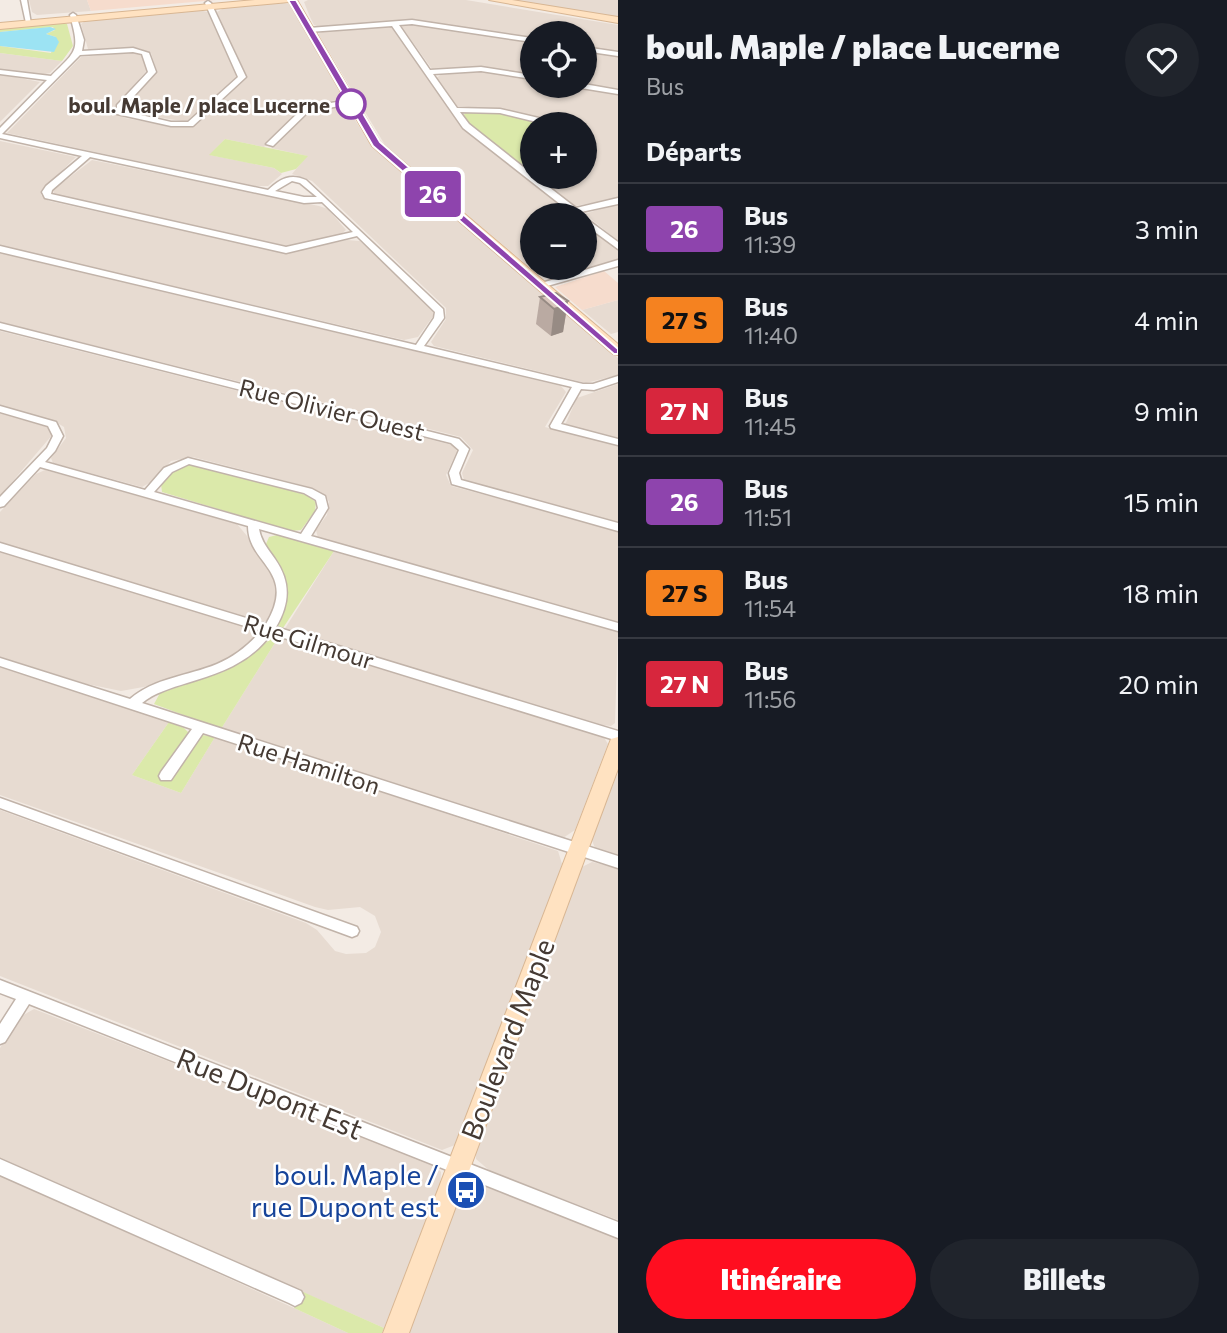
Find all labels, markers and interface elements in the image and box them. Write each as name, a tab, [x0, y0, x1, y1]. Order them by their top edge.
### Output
map controls	[520, 21, 597, 280]
button: locate	[520, 21, 597, 98]
button: heart	[1125, 23, 1199, 97]
text: boul. Maple / place Lucerne	[646, 25, 1060, 66]
text: Bus	[646, 72, 684, 100]
marker: boul. Maple / place Lucerne	[336, 89, 366, 119]
place label: boul. Maple / place Lucerne	[68, 92, 330, 117]
button: +	[520, 112, 597, 189]
text: Départs	[646, 135, 742, 166]
line badge: 26	[402, 171, 464, 217]
text: 26	[419, 179, 447, 208]
text: Bus	[744, 199, 788, 230]
button: −	[520, 203, 597, 280]
text: 3 min	[1135, 213, 1199, 244]
text: 26	[670, 214, 699, 243]
text: 11:39	[744, 230, 796, 258]
text: Bus	[744, 290, 788, 321]
text: 4 min	[1134, 304, 1199, 335]
text: 27 S	[662, 305, 707, 334]
text: 11:40	[744, 321, 798, 349]
street label: Rue Olivier Ouest	[236, 372, 428, 446]
text: Bus	[744, 381, 788, 412]
text: 9 min	[1134, 395, 1199, 426]
text: 27 N	[660, 396, 709, 425]
text: 11:45	[744, 412, 796, 440]
text: Bus	[744, 472, 788, 503]
text: 15 min	[1124, 486, 1199, 517]
text: 26	[670, 487, 699, 516]
text: 11:51	[744, 503, 792, 531]
text: Bus	[744, 563, 788, 594]
text: 18 min	[1123, 577, 1199, 608]
text: 27 S	[662, 578, 707, 607]
text: 11:54	[744, 594, 796, 622]
street label: Rue Gilmour	[240, 607, 378, 675]
text: Bus	[744, 654, 788, 685]
text: 20 min	[1118, 668, 1199, 699]
text: 27 N	[660, 669, 709, 698]
text: 11:56	[744, 685, 797, 713]
street label: Rue Hamilton	[234, 726, 384, 800]
street label: Boulevard Maple	[453, 934, 561, 1144]
street label: Rue Dupont Est	[172, 1040, 368, 1146]
place label: boul. Maple / rue Dupont est	[251, 1157, 439, 1223]
bus stop icon: boul. Maple / rue Dupont est	[445, 1169, 487, 1211]
button: Itinéraire	[646, 1239, 916, 1319]
button: Billets	[930, 1239, 1199, 1319]

